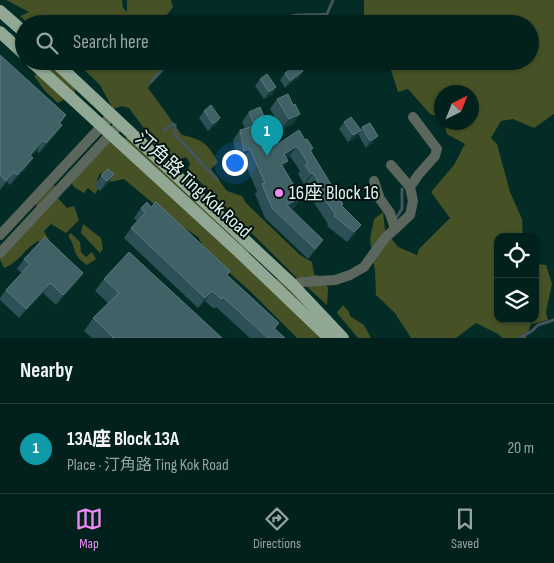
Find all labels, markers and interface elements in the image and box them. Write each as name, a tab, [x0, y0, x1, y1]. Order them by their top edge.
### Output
search box	[15, 15, 539, 70]
icon: search	[33, 29, 61, 57]
text: Search here	[73, 31, 149, 54]
north arrow	[434, 85, 479, 130]
pin: 1	[251, 115, 283, 156]
street label: 汀角路 Ting Kok Road	[130, 127, 256, 243]
your location	[222, 150, 248, 176]
place label: 16座 Block 16	[289, 182, 379, 205]
marker: 16座 Block 16	[273, 187, 285, 199]
map controls	[494, 233, 539, 323]
button: locate	[494, 233, 539, 278]
button: layers	[494, 278, 539, 323]
text: Nearby	[20, 358, 73, 383]
text: 13A座 Block 13A	[67, 428, 179, 451]
text: 1	[33, 439, 39, 458]
text: 20 m	[507, 439, 534, 458]
text: Place · 汀角路 Ting Kok Road	[67, 456, 229, 475]
tab: Map	[75, 505, 103, 552]
tab: Directions	[253, 505, 301, 552]
tab: Saved	[451, 505, 479, 552]

